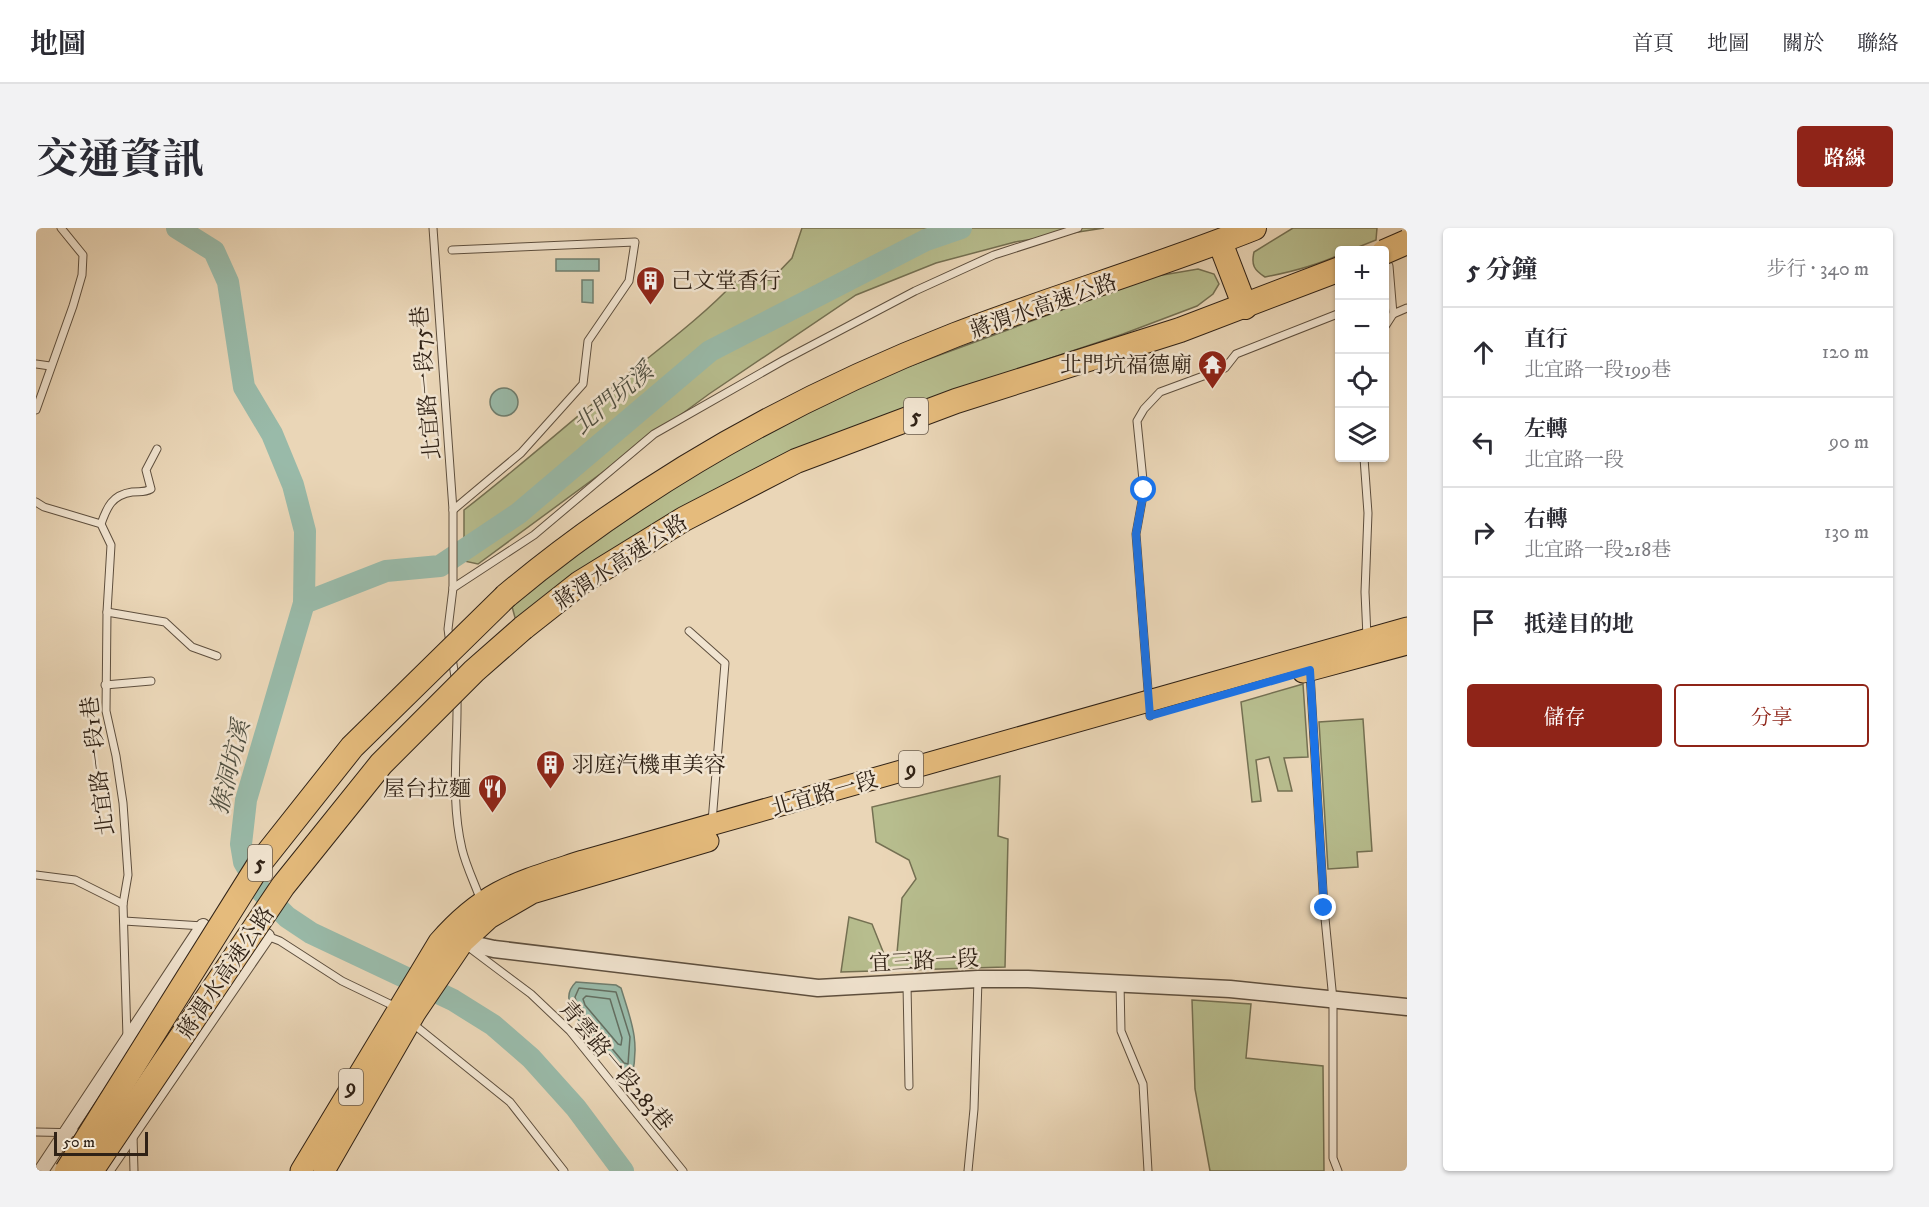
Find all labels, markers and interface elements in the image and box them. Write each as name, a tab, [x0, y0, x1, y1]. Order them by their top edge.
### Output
text: 地圖	[30, 27, 86, 62]
text: 首頁	[1632, 31, 1674, 57]
text: 地圖	[1707, 31, 1749, 57]
text: 關於	[1782, 31, 1824, 57]
text: 聯絡	[1857, 31, 1899, 57]
button: 路線	[1797, 126, 1893, 187]
text: 交通資訊	[36, 135, 204, 187]
map controls	[1335, 246, 1389, 462]
button: +	[1335, 246, 1389, 300]
text: 5 分鐘	[1467, 254, 1538, 287]
text: 步行 · 340 m	[1767, 257, 1869, 282]
building icon: 己文堂香行	[634, 264, 666, 306]
place label: 己文堂香行	[671, 268, 781, 295]
street label: 蔣渭水高速公路	[966, 269, 1121, 344]
button: −	[1335, 300, 1389, 354]
street label: 北宜路一段75巷	[406, 305, 447, 461]
text: 直行	[1524, 326, 1568, 353]
icon: ahead	[1467, 336, 1500, 369]
text: 120 m	[1822, 340, 1869, 365]
temple icon: 北門坑福德廟	[1197, 348, 1229, 390]
place label: 北門坑福德廟	[1060, 352, 1192, 379]
water label: 北門坑溪	[567, 354, 662, 441]
button: locate	[1335, 354, 1389, 408]
text: 北宜路一段199巷	[1524, 358, 1671, 383]
road number: 5	[904, 398, 928, 434]
button: layers	[1335, 408, 1389, 462]
text: 左轉	[1524, 416, 1568, 443]
icon: left	[1467, 426, 1500, 459]
text: 90 m	[1829, 430, 1869, 455]
text: 北宜路一段	[1524, 448, 1624, 473]
route start	[1130, 476, 1156, 502]
text: 右轉	[1524, 506, 1568, 533]
street label: 蔣渭水高速公路	[549, 509, 693, 616]
icon: right	[1467, 516, 1500, 549]
text: 130 m	[1824, 520, 1869, 545]
text: 北宜路一段218巷	[1524, 538, 1671, 563]
icon: arrive	[1467, 606, 1500, 639]
text: 抵達目的地	[1524, 611, 1634, 638]
button: 儲存	[1467, 684, 1662, 747]
button: 分享	[1674, 684, 1869, 747]
street label: 北宜路一段1巷	[77, 695, 120, 837]
water label: 猴洞坑溪	[205, 714, 258, 817]
building icon: 羽庭汽機車美容	[535, 748, 567, 790]
road number: 9	[899, 751, 923, 787]
place label: 羽庭汽機車美容	[572, 752, 726, 779]
street label: 北宜路一段	[768, 766, 881, 823]
restaurant icon: 屋台拉麵	[476, 772, 508, 814]
place label: 屋台拉麵	[383, 776, 471, 803]
road number: 5	[248, 845, 272, 881]
route end	[1310, 894, 1336, 920]
street label: 蔣渭水高速公路	[172, 901, 280, 1044]
street label: 宜三路一段	[868, 945, 980, 978]
street label: 青雲路一段283巷	[553, 995, 678, 1137]
road number: 9	[339, 1069, 363, 1105]
scale bar	[54, 1129, 148, 1156]
text: 50 m	[63, 1132, 95, 1152]

